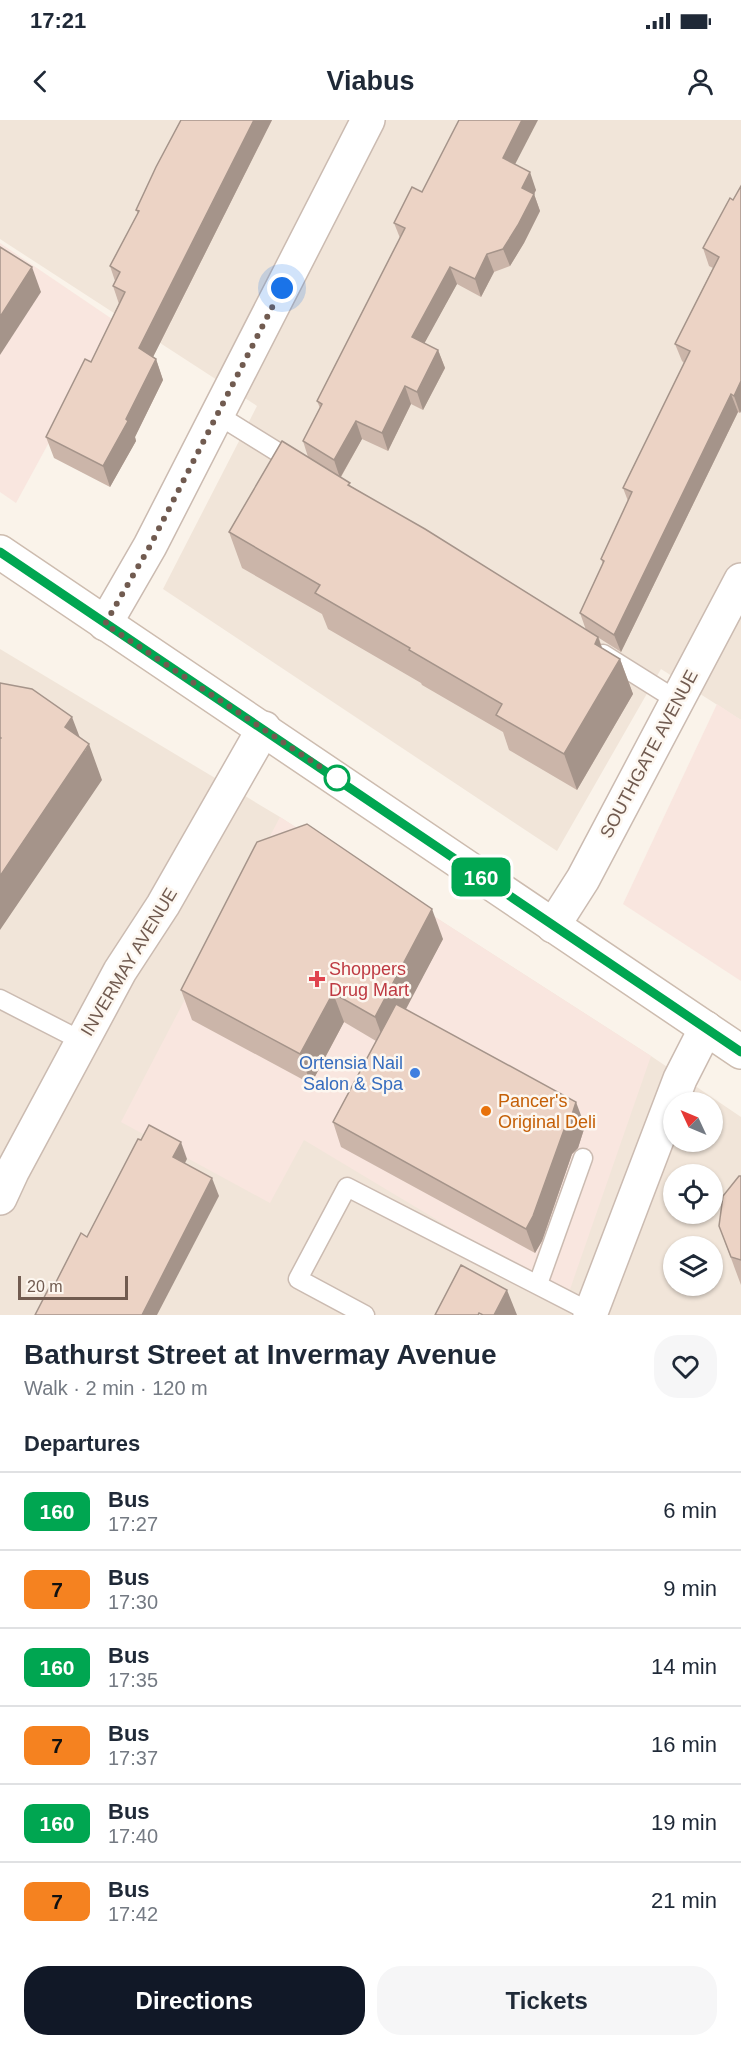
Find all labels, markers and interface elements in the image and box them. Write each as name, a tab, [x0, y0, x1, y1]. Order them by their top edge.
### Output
text: 17:21	[30, 8, 86, 33]
icon: back	[24, 65, 57, 98]
icon: person	[684, 65, 717, 98]
text: Viabus	[326, 66, 415, 96]
your location	[267, 273, 297, 303]
street label: SOUTHGATE AVENUE	[596, 667, 702, 841]
unlabelled marker	[324, 765, 350, 791]
line badge: 160	[446, 858, 516, 897]
text: 160	[463, 866, 499, 889]
street label: INVERMAY AVENUE	[77, 884, 181, 1040]
place label: Shoppers Drug Mart	[329, 959, 409, 1000]
marker: Shoppers Drug Mart	[310, 972, 324, 986]
place label: Ortensia Nail Salon & Spa	[299, 1053, 404, 1094]
marker: Ortensia Nail Salon & Spa	[408, 1066, 422, 1080]
place label: Pancer's Original Deli	[498, 1091, 596, 1132]
north arrow	[663, 1092, 723, 1152]
map controls	[663, 1092, 723, 1296]
marker: Pancer's Original Deli	[479, 1104, 493, 1118]
button: locate	[663, 1164, 723, 1224]
button: layers	[663, 1236, 723, 1296]
scale bar	[18, 1273, 128, 1300]
text: 20 m	[27, 1278, 63, 1295]
button: heart	[654, 1335, 717, 1398]
text: Bathurst Street at Invermay Avenue	[24, 1339, 497, 1370]
text: Walk · 2 min · 120 m	[24, 1377, 208, 1399]
text: Departures	[24, 1431, 140, 1456]
text: Bus	[108, 1487, 150, 1512]
text: 6 min	[663, 1498, 717, 1523]
text: 160	[39, 1500, 75, 1523]
text: 17:27	[108, 1513, 158, 1535]
text: Bus	[108, 1565, 150, 1590]
text: 9 min	[663, 1576, 717, 1601]
text: 7	[51, 1578, 63, 1601]
text: 17:30	[108, 1591, 158, 1613]
text: Bus	[108, 1643, 150, 1668]
text: 14 min	[651, 1654, 717, 1679]
text: 160	[39, 1656, 75, 1679]
text: 17:35	[108, 1669, 158, 1691]
text: Bus	[108, 1721, 150, 1746]
text: 16 min	[651, 1732, 717, 1757]
text: 7	[51, 1734, 63, 1757]
text: 17:37	[108, 1747, 158, 1769]
text: Bus	[108, 1799, 150, 1824]
text: 19 min	[651, 1810, 717, 1835]
text: 160	[39, 1812, 75, 1835]
text: 17:40	[108, 1825, 158, 1847]
text: Bus	[108, 1877, 150, 1902]
text: 21 min	[651, 1888, 717, 1913]
text: 7	[51, 1890, 63, 1913]
text: 17:42	[108, 1903, 158, 1925]
button: Directions	[24, 1966, 365, 2035]
button: Tickets	[377, 1966, 717, 2035]

